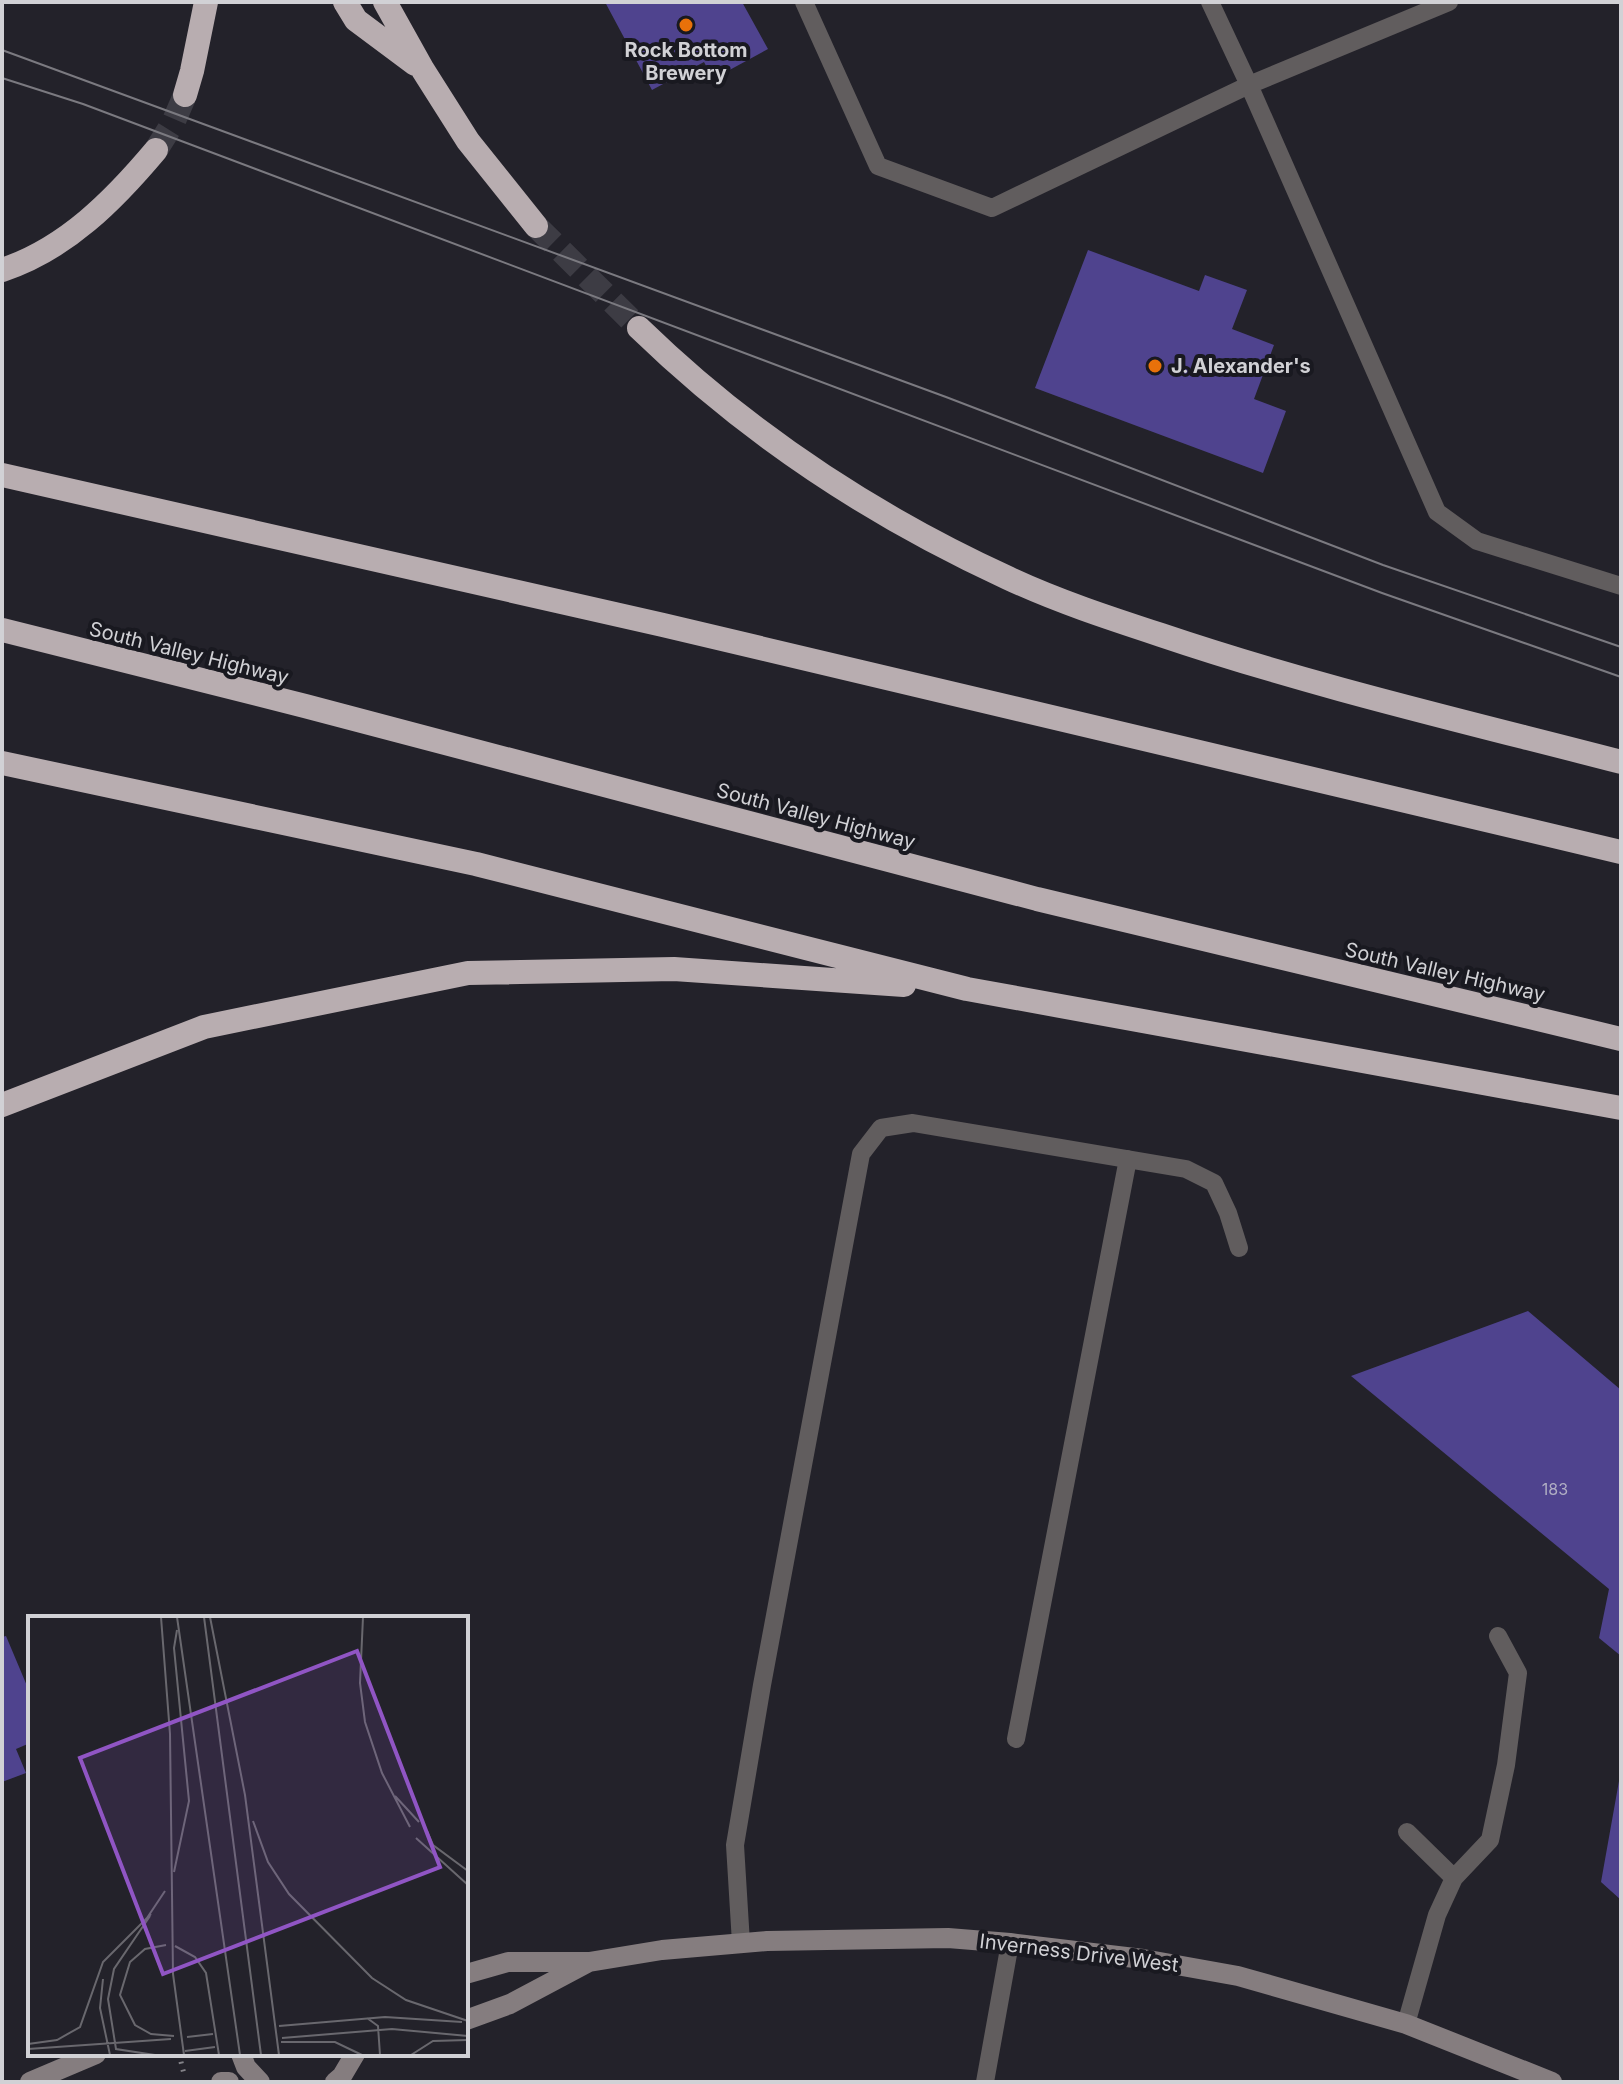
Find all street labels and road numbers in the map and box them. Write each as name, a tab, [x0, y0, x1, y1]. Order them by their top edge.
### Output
street label: South Valley Highway	[87, 617, 291, 689]
street label: South Valley Highway	[714, 778, 918, 854]
street label: South Valley Highway	[1343, 937, 1547, 1007]
street label: Inverness Drive West	[978, 1929, 1180, 1977]

